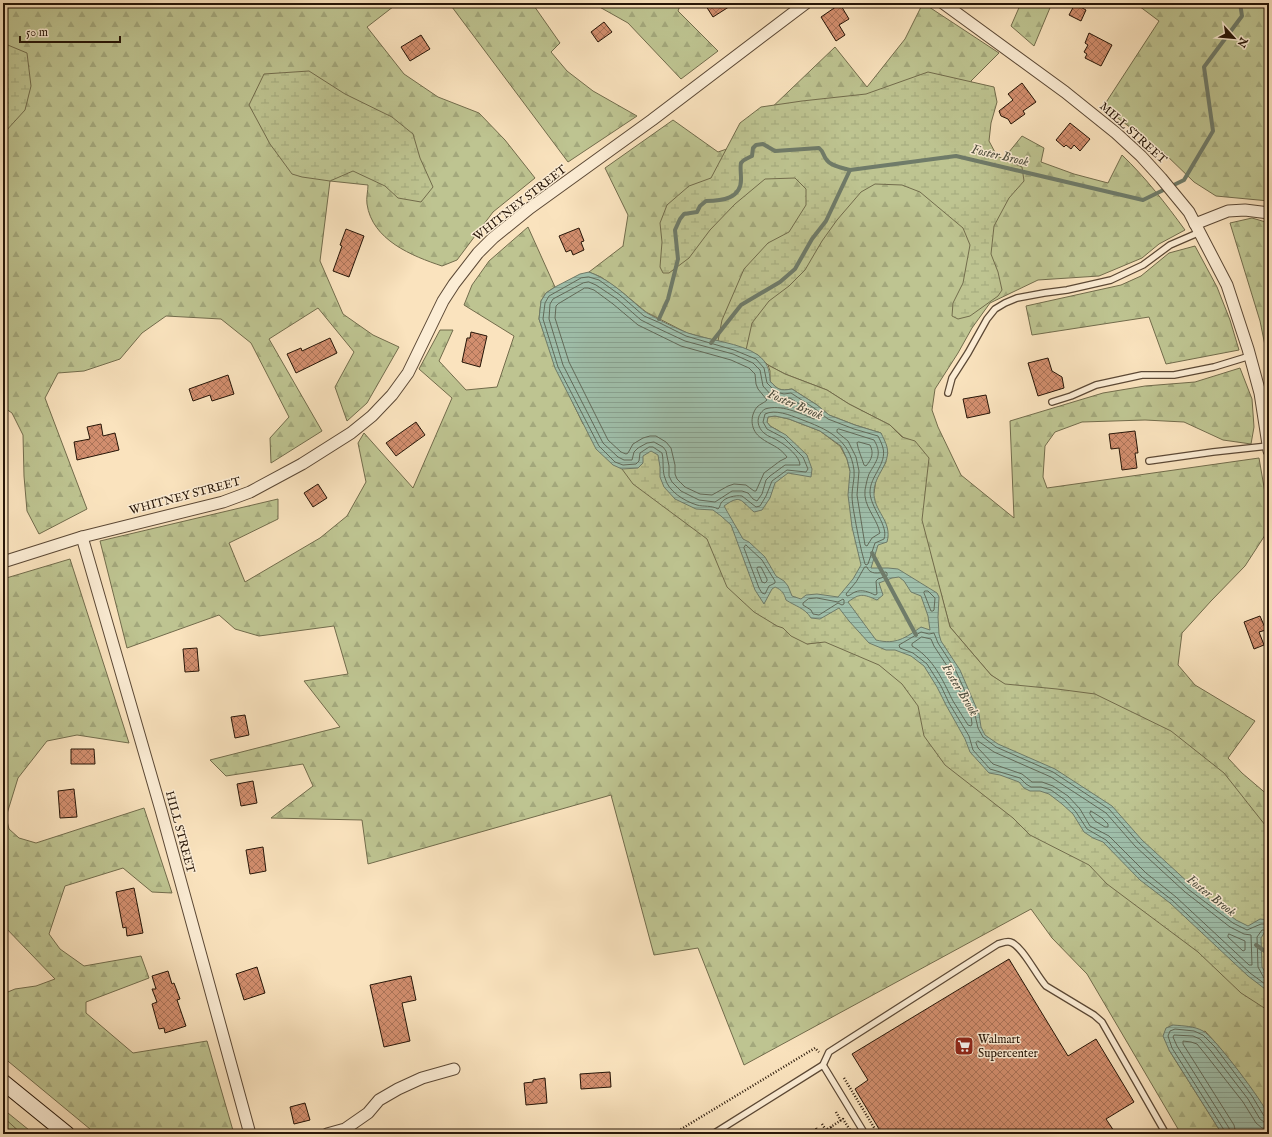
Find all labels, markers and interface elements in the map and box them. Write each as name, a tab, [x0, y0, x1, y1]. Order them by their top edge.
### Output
scale bar	[20, 18, 120, 44]
north arrow	[1214, 18, 1254, 58]
text: 50 m	[26, 25, 48, 40]
text: N	[1233, 34, 1251, 50]
street label: MILL STREET	[1096, 99, 1170, 167]
water label: Foster Brook	[970, 141, 1031, 171]
street label: WHITNEY STREET	[470, 162, 570, 244]
water label: Foster Brook	[765, 386, 826, 425]
street label: WHITNEY STREET	[128, 474, 242, 518]
water label: Foster Brook	[938, 661, 983, 720]
street label: HILL STREET	[162, 789, 198, 875]
water label: Foster Brook	[1183, 871, 1240, 921]
place label: Walmart Supercenter	[978, 1032, 1038, 1062]
supermarket icon: Walmart Supercenter	[953, 1035, 975, 1057]

